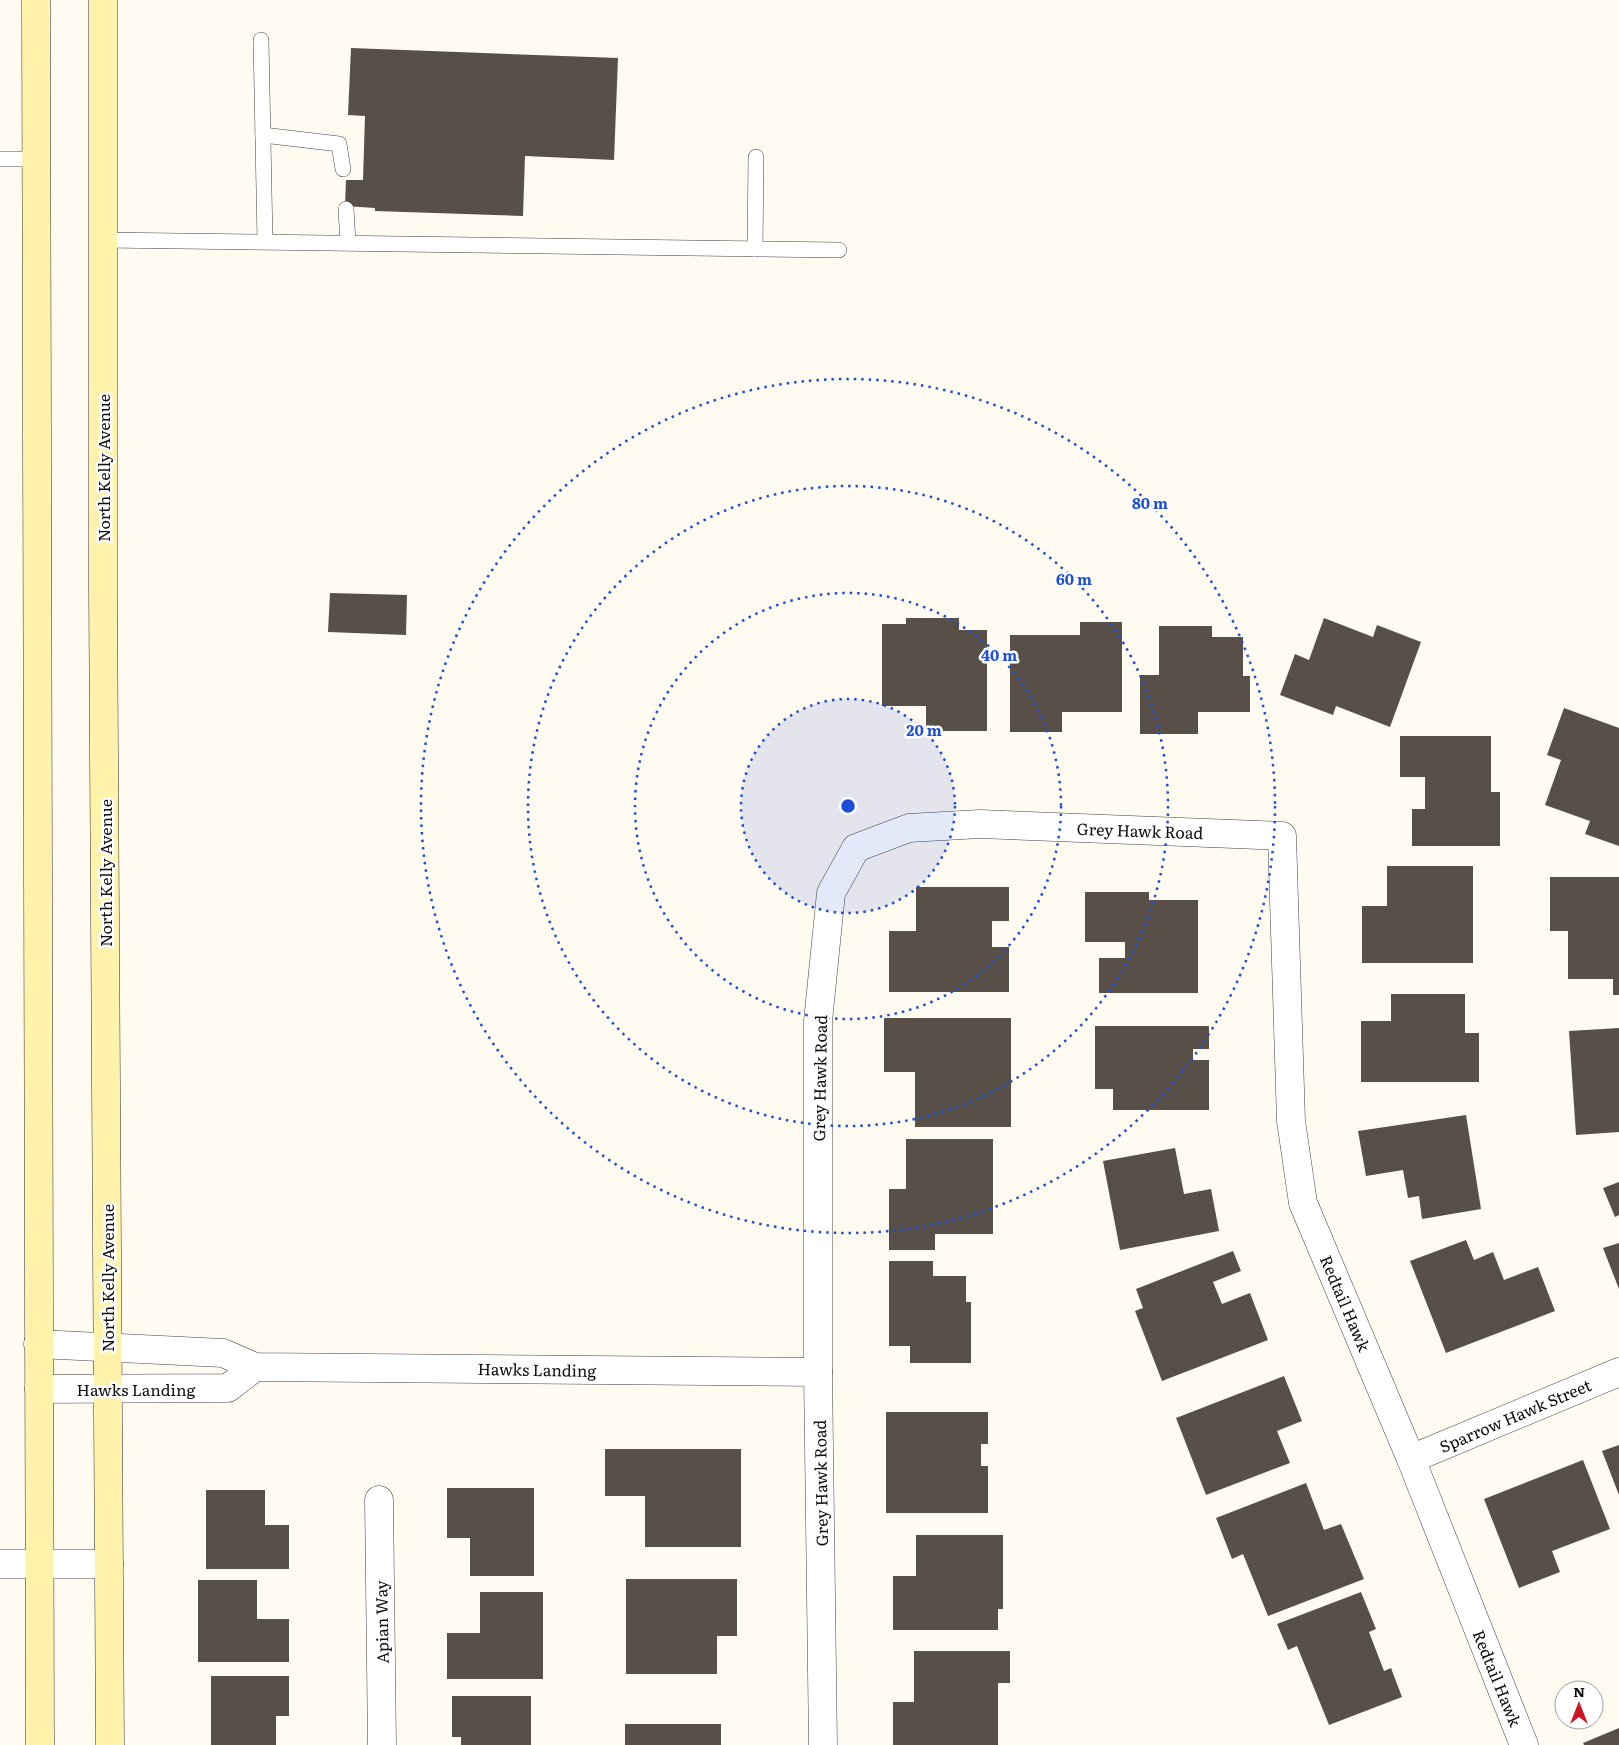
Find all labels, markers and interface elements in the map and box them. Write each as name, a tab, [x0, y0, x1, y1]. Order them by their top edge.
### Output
street label: North Kelly Avenue	[91, 394, 115, 542]
text: 80 m	[1132, 491, 1168, 514]
text: 60 m	[1056, 567, 1092, 590]
text: 40 m	[981, 643, 1017, 666]
text: 20 m	[906, 718, 942, 741]
centre of rings	[839, 797, 857, 815]
street label: North Kelly Avenue	[93, 799, 117, 947]
street label: Grey Hawk Road	[1076, 816, 1204, 844]
street label: Grey Hawk Road	[806, 1014, 832, 1141]
street label: North Kelly Avenue	[95, 1204, 119, 1352]
street label: Redtail Hawk	[1315, 1251, 1377, 1355]
street label: Hawks Landing	[477, 1356, 597, 1382]
street label: Sparrow Hawk Street	[1435, 1372, 1595, 1458]
street label: Hawks Landing	[77, 1377, 195, 1401]
street label: Grey Hawk Road	[807, 1419, 833, 1546]
street label: Apian Way	[368, 1579, 394, 1664]
street label: Redtail Hawk	[1468, 1626, 1528, 1730]
north arrow	[1554, 1680, 1604, 1730]
text: N	[1573, 1681, 1585, 1701]

